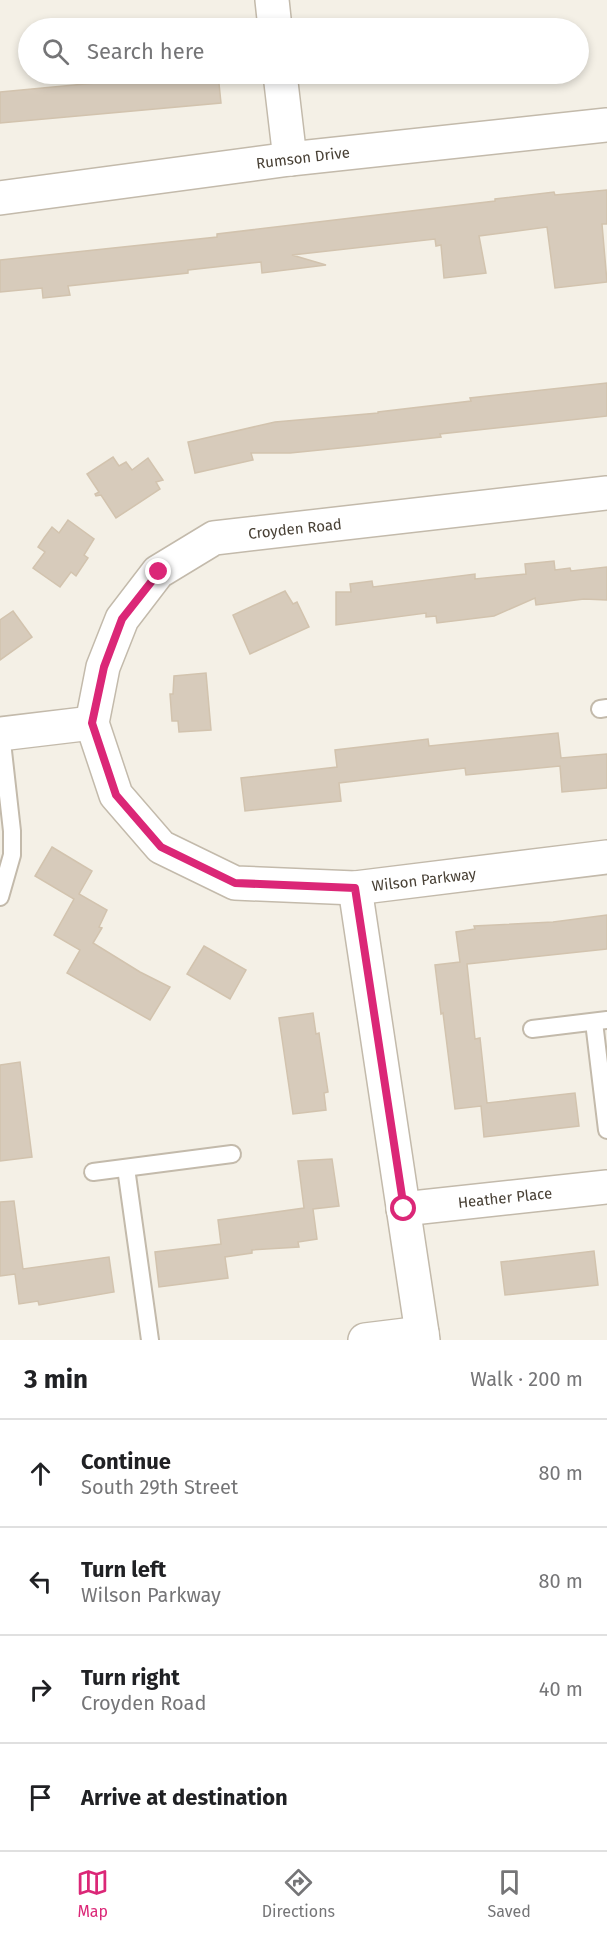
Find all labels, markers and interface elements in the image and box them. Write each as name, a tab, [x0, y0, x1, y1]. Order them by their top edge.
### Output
search box	[18, 18, 589, 84]
icon: search	[39, 35, 72, 68]
text: Search here	[87, 38, 205, 65]
street label: Rumson Drive	[255, 143, 351, 173]
street label: Croyden Road	[247, 515, 343, 543]
route end	[145, 558, 171, 584]
street label: Wilson Parkway	[371, 865, 478, 895]
street label: Heather Place	[457, 1184, 553, 1212]
route start	[390, 1195, 416, 1221]
text: 3 min	[24, 1364, 88, 1395]
text: Walk · 200 m	[470, 1367, 583, 1391]
text: Continue	[81, 1448, 171, 1475]
icon: ahead	[24, 1457, 57, 1490]
text: 80 m	[538, 1461, 583, 1485]
text: South 29th Street	[81, 1475, 238, 1499]
text: Turn left	[81, 1556, 166, 1583]
icon: left	[24, 1565, 57, 1598]
text: 80 m	[538, 1569, 583, 1593]
text: Wilson Parkway	[81, 1583, 221, 1607]
text: Turn right	[81, 1664, 180, 1691]
icon: right	[24, 1673, 57, 1706]
text: 40 m	[539, 1677, 583, 1701]
text: Croyden Road	[81, 1691, 206, 1715]
icon: arrive	[24, 1781, 57, 1814]
text: Arrive at destination	[81, 1784, 288, 1811]
tab: Map	[76, 1866, 109, 1921]
tab: Directions	[262, 1866, 335, 1921]
tab: Saved	[487, 1866, 531, 1921]

